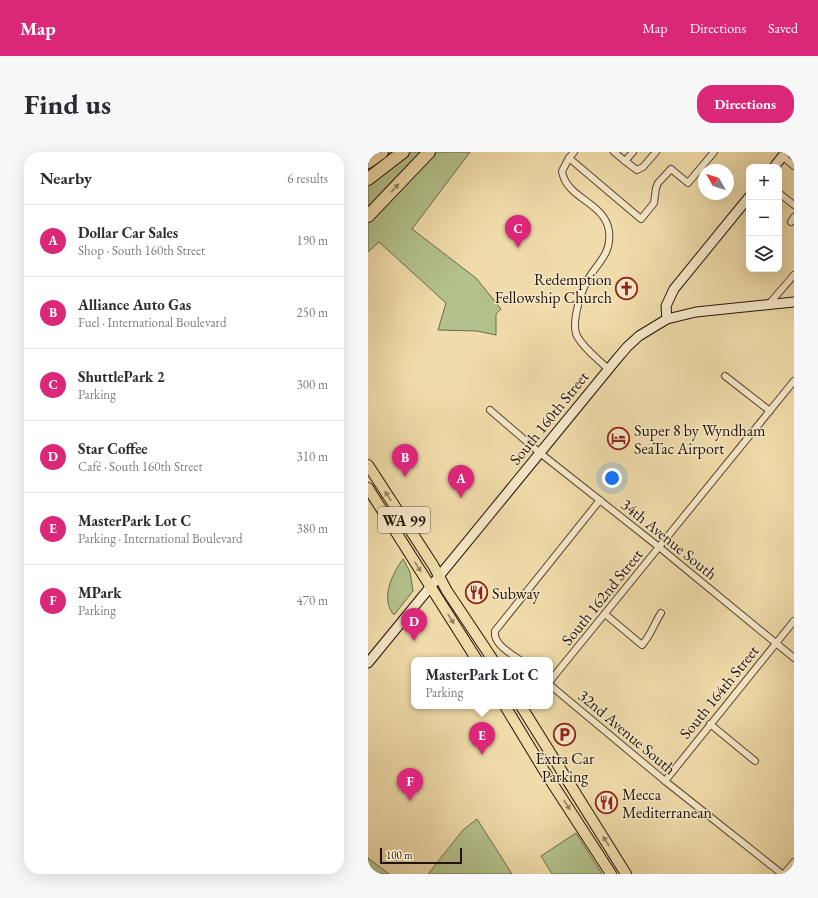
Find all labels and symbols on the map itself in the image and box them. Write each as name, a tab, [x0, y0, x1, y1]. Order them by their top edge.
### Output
north arrow	[698, 164, 734, 200]
one-way arrow	[390, 183, 400, 193]
pin: C	[505, 215, 531, 248]
place label: Redemption Fellowship Church	[495, 269, 613, 308]
church icon: Redemption Fellowship Church	[614, 275, 640, 301]
street label: South 160th Street	[505, 367, 593, 469]
place label: Super 8 by Wyndham SeaTac Airport	[634, 420, 766, 459]
hotel icon: Super 8 by Wyndham SeaTac Airport	[605, 426, 631, 452]
pin: B	[392, 444, 418, 477]
pin: A	[448, 465, 474, 498]
your location	[602, 468, 622, 488]
one-way arrow	[384, 491, 392, 501]
street label: 34th Avenue South	[617, 494, 721, 584]
road number: WA 99	[378, 507, 430, 533]
street label: South 162nd Street	[557, 544, 647, 650]
one-way arrow	[415, 561, 422, 573]
restaurant icon: Subway	[464, 580, 490, 606]
place label: Subway	[492, 583, 541, 604]
pin: D	[401, 608, 427, 641]
one-way arrow	[447, 614, 455, 624]
street label: South 164th Street	[675, 641, 763, 743]
street label: 32nd Avenue South	[574, 685, 680, 779]
pin: E	[469, 722, 495, 755]
parking icon: Extra Car Parking	[552, 722, 578, 748]
place label: Extra Car Parking	[536, 748, 595, 787]
pin: F	[397, 768, 423, 801]
place label: Mecca Mediterranean	[622, 784, 713, 823]
restaurant icon: Mecca Mediterranean	[593, 790, 619, 816]
one-way arrow	[563, 800, 571, 810]
one-way arrow	[602, 836, 610, 846]
scale bar	[380, 846, 462, 865]

